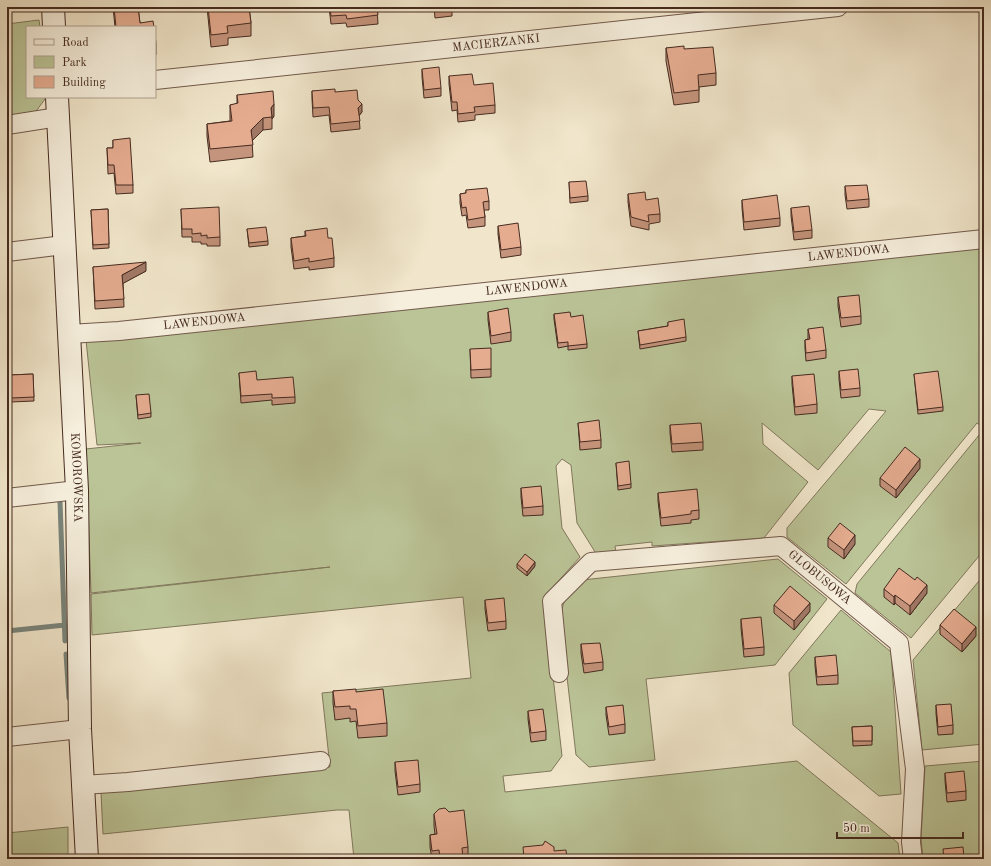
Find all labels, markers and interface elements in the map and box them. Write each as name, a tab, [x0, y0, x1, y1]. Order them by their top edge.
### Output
legend	[26, 26, 156, 98]
street label: MACIERZANKI	[451, 33, 541, 54]
text: Road	[62, 37, 89, 49]
text: Park	[62, 57, 87, 69]
text: Building	[62, 77, 106, 89]
street label: LAWENDOWA	[807, 243, 891, 264]
street label: LAWENDOWA	[485, 277, 568, 298]
street label: LAWENDOWA	[163, 312, 246, 332]
street label: KOMOROWSKA	[68, 432, 83, 523]
street label: GLOBUSOWA	[786, 548, 853, 607]
scale bar	[837, 814, 963, 840]
text: 50 m	[843, 822, 870, 835]

